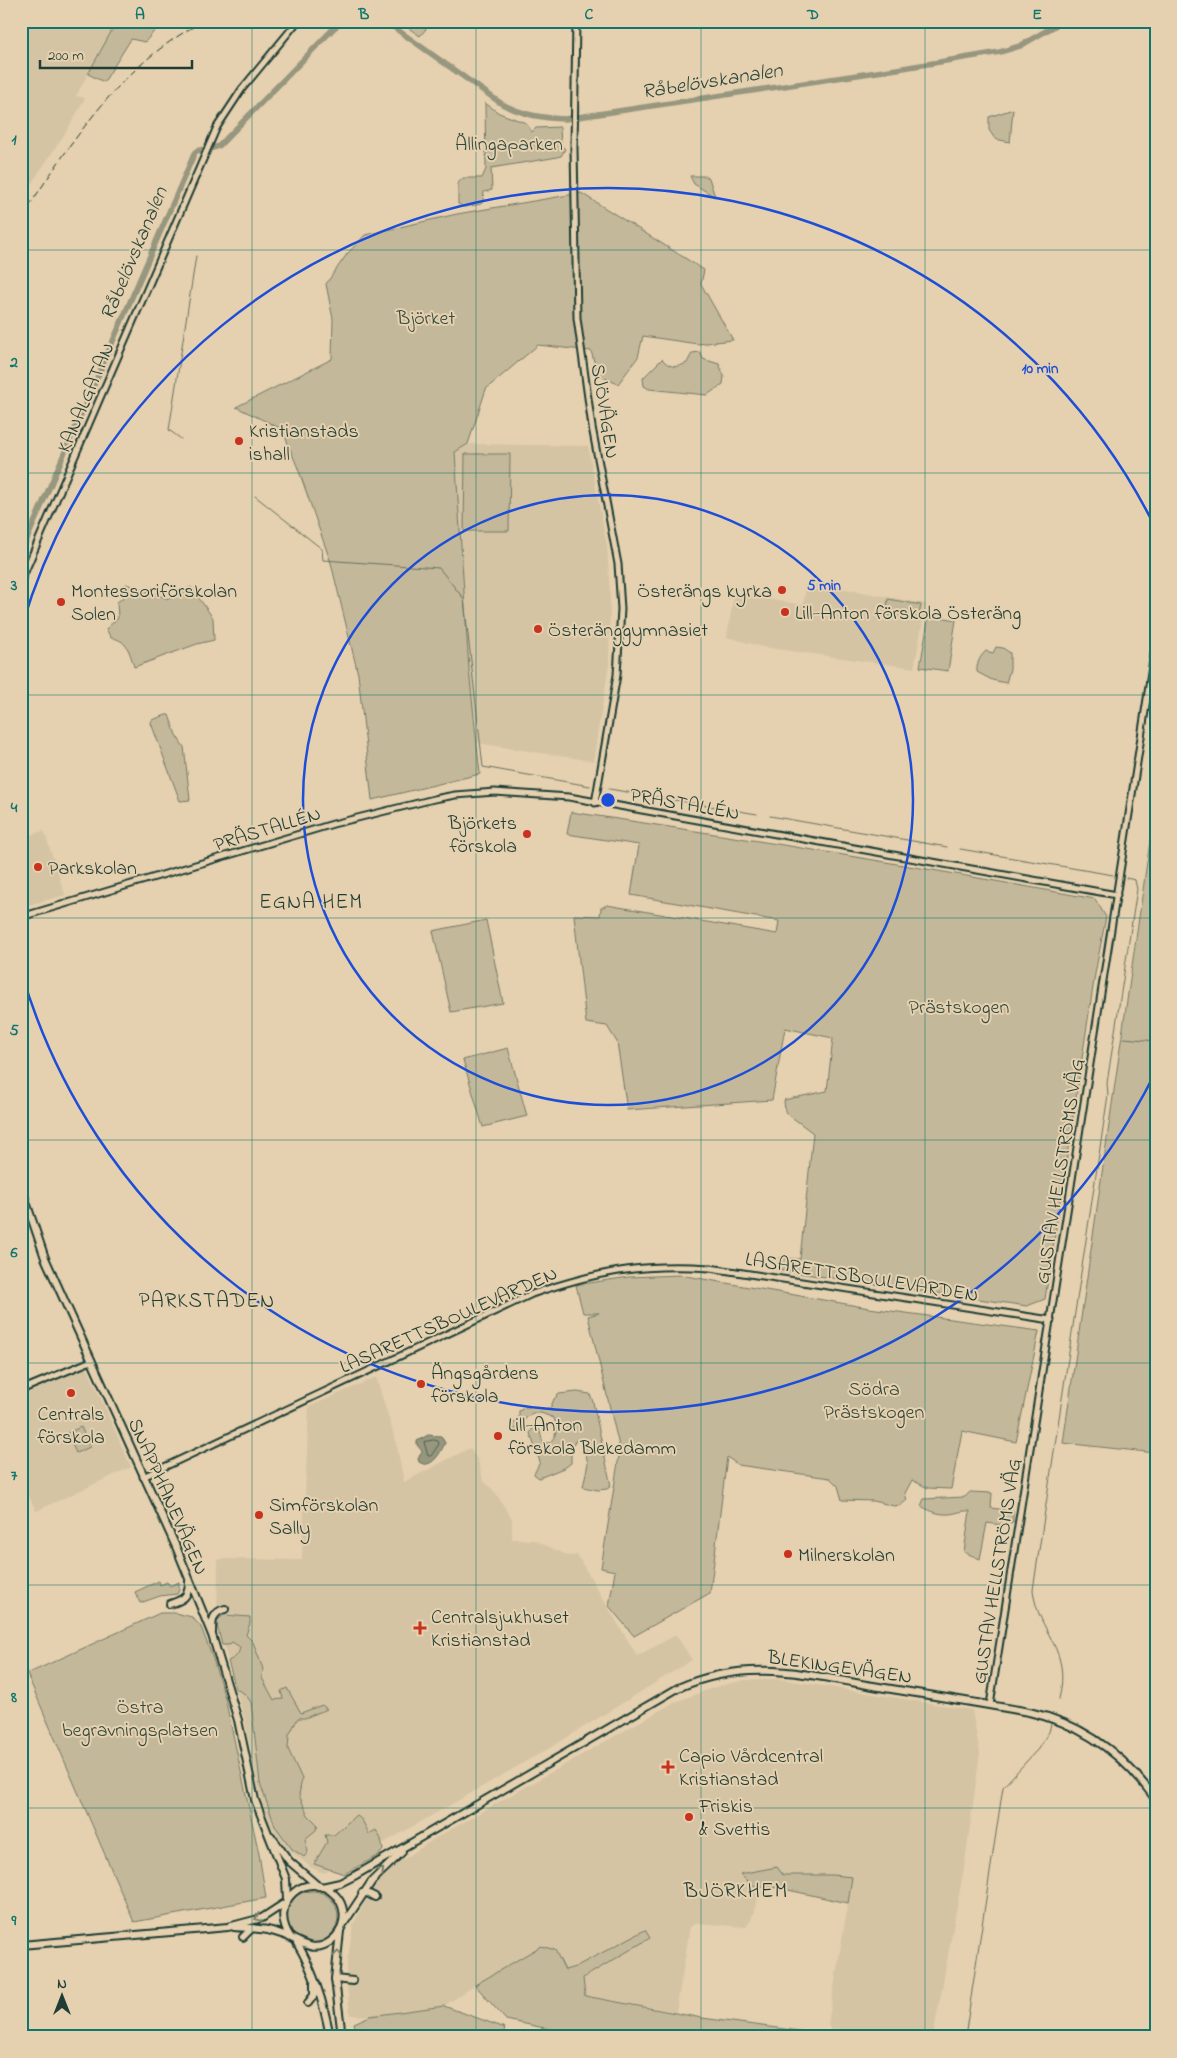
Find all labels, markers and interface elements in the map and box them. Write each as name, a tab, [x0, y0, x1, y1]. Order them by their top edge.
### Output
text: A	[135, 3, 145, 27]
text: B	[358, 3, 370, 27]
text: C	[585, 3, 594, 27]
text: D	[806, 3, 819, 27]
text: E	[1032, 3, 1042, 27]
scale bar	[40, 38, 192, 70]
text: 200 m	[48, 45, 84, 67]
water label: Råbelövskanalen	[640, 56, 786, 108]
text: 1	[11, 128, 17, 152]
park label: Ällingaparken	[455, 131, 563, 161]
water label: Råbelövskanalen	[93, 182, 177, 325]
park label: Björket	[396, 305, 456, 334]
street label: KANALGATAN	[51, 338, 124, 458]
text: 2	[9, 351, 18, 375]
text: 10 min	[1022, 358, 1059, 380]
street label: SJÖVÄGEN	[582, 362, 625, 461]
place label: Kristianstads ishall	[249, 418, 359, 470]
marker: Kristianstads ishall	[233, 435, 245, 447]
text: 3	[10, 574, 18, 598]
text: 5 min	[807, 575, 842, 597]
place label: Montessoriförskolan Solen	[71, 578, 237, 630]
place label: Österängs kyrka	[637, 578, 772, 608]
marker: Österängs kyrka	[776, 584, 788, 596]
marker: Montessoriförskolan Solen	[55, 596, 67, 608]
place label: Lill-Anton förskola Österäng	[795, 600, 1021, 630]
marker: Lill-Anton förskola Österäng	[779, 606, 791, 618]
place label: Österänggymnasiet	[548, 617, 708, 647]
marker: Österänggymnasiet	[532, 623, 544, 635]
street label: PRÄSTALLÉN	[627, 782, 742, 829]
centre of rings	[599, 791, 617, 809]
text: 4	[10, 796, 18, 820]
street label: PRÄSTALLÉN	[211, 800, 325, 860]
place label: Björkets förskola	[447, 810, 517, 862]
marker: Björkets förskola	[521, 828, 533, 840]
place label: Parkskolan	[48, 855, 137, 884]
marker: Parkskolan	[32, 861, 44, 873]
district label: EGNA HEM	[259, 888, 363, 918]
park label: Prästskogen	[909, 994, 1010, 1024]
text: 5	[9, 1019, 19, 1043]
street label: GUSTAV HELLSTRÖMS VÄG	[1029, 1057, 1094, 1286]
text: 6	[9, 1241, 18, 1265]
street label: LASARETTSBOULEVARDEN	[743, 1246, 980, 1311]
street label: LASARETTSBOULEVARDEN	[335, 1260, 563, 1382]
district label: PARKSTADEN	[139, 1287, 275, 1317]
place label: Ängsgårdens förskola	[431, 1360, 539, 1412]
park label: Södra Prästskogen	[824, 1376, 925, 1429]
marker: Ängsgårdens förskola	[415, 1378, 427, 1390]
marker: Centrals förskola	[65, 1387, 77, 1399]
place label: Centrals förskola	[37, 1401, 105, 1453]
place label: Lill-Anton förskola Blekedamm	[508, 1412, 676, 1464]
street label: SNAPPHANEVÄGEN	[119, 1414, 214, 1580]
marker: Lill-Anton förskola Blekedamm	[492, 1430, 504, 1442]
street label: GUSTAV HELLSTRÖMS VÄG	[966, 1457, 1031, 1686]
text: 7	[11, 1464, 18, 1488]
place label: Simförskolan Sally	[269, 1492, 379, 1544]
marker: Simförskolan Sally	[253, 1509, 265, 1521]
place label: Milnerskolan	[798, 1542, 895, 1571]
marker: Milnerskolan	[782, 1548, 794, 1560]
place label: Centralsjukhuset Kristianstad	[431, 1604, 569, 1656]
marker: Centralsjukhuset Kristianstad	[413, 1621, 427, 1635]
street label: BLEKINGEVÄGEN	[765, 1644, 914, 1693]
text: 8	[10, 1686, 17, 1710]
park label: Östra begravningsplatsen	[62, 1694, 218, 1747]
place label: Capio Vårdcentral Kristianstad	[679, 1743, 823, 1795]
marker: Capio Vårdcentral Kristianstad	[661, 1760, 675, 1774]
place label: Friskis & Svettis	[698, 1793, 770, 1845]
marker: Friskis & Svettis	[683, 1811, 695, 1823]
one-way arrow	[375, 1868, 384, 1877]
district label: BJÖRKHEM	[683, 1877, 788, 1907]
text: 9	[11, 1909, 17, 1933]
one-way arrow	[254, 1912, 263, 1922]
one-way arrow	[332, 1949, 342, 1958]
north arrow	[38, 1970, 88, 2020]
text: N	[57, 1974, 67, 1995]

